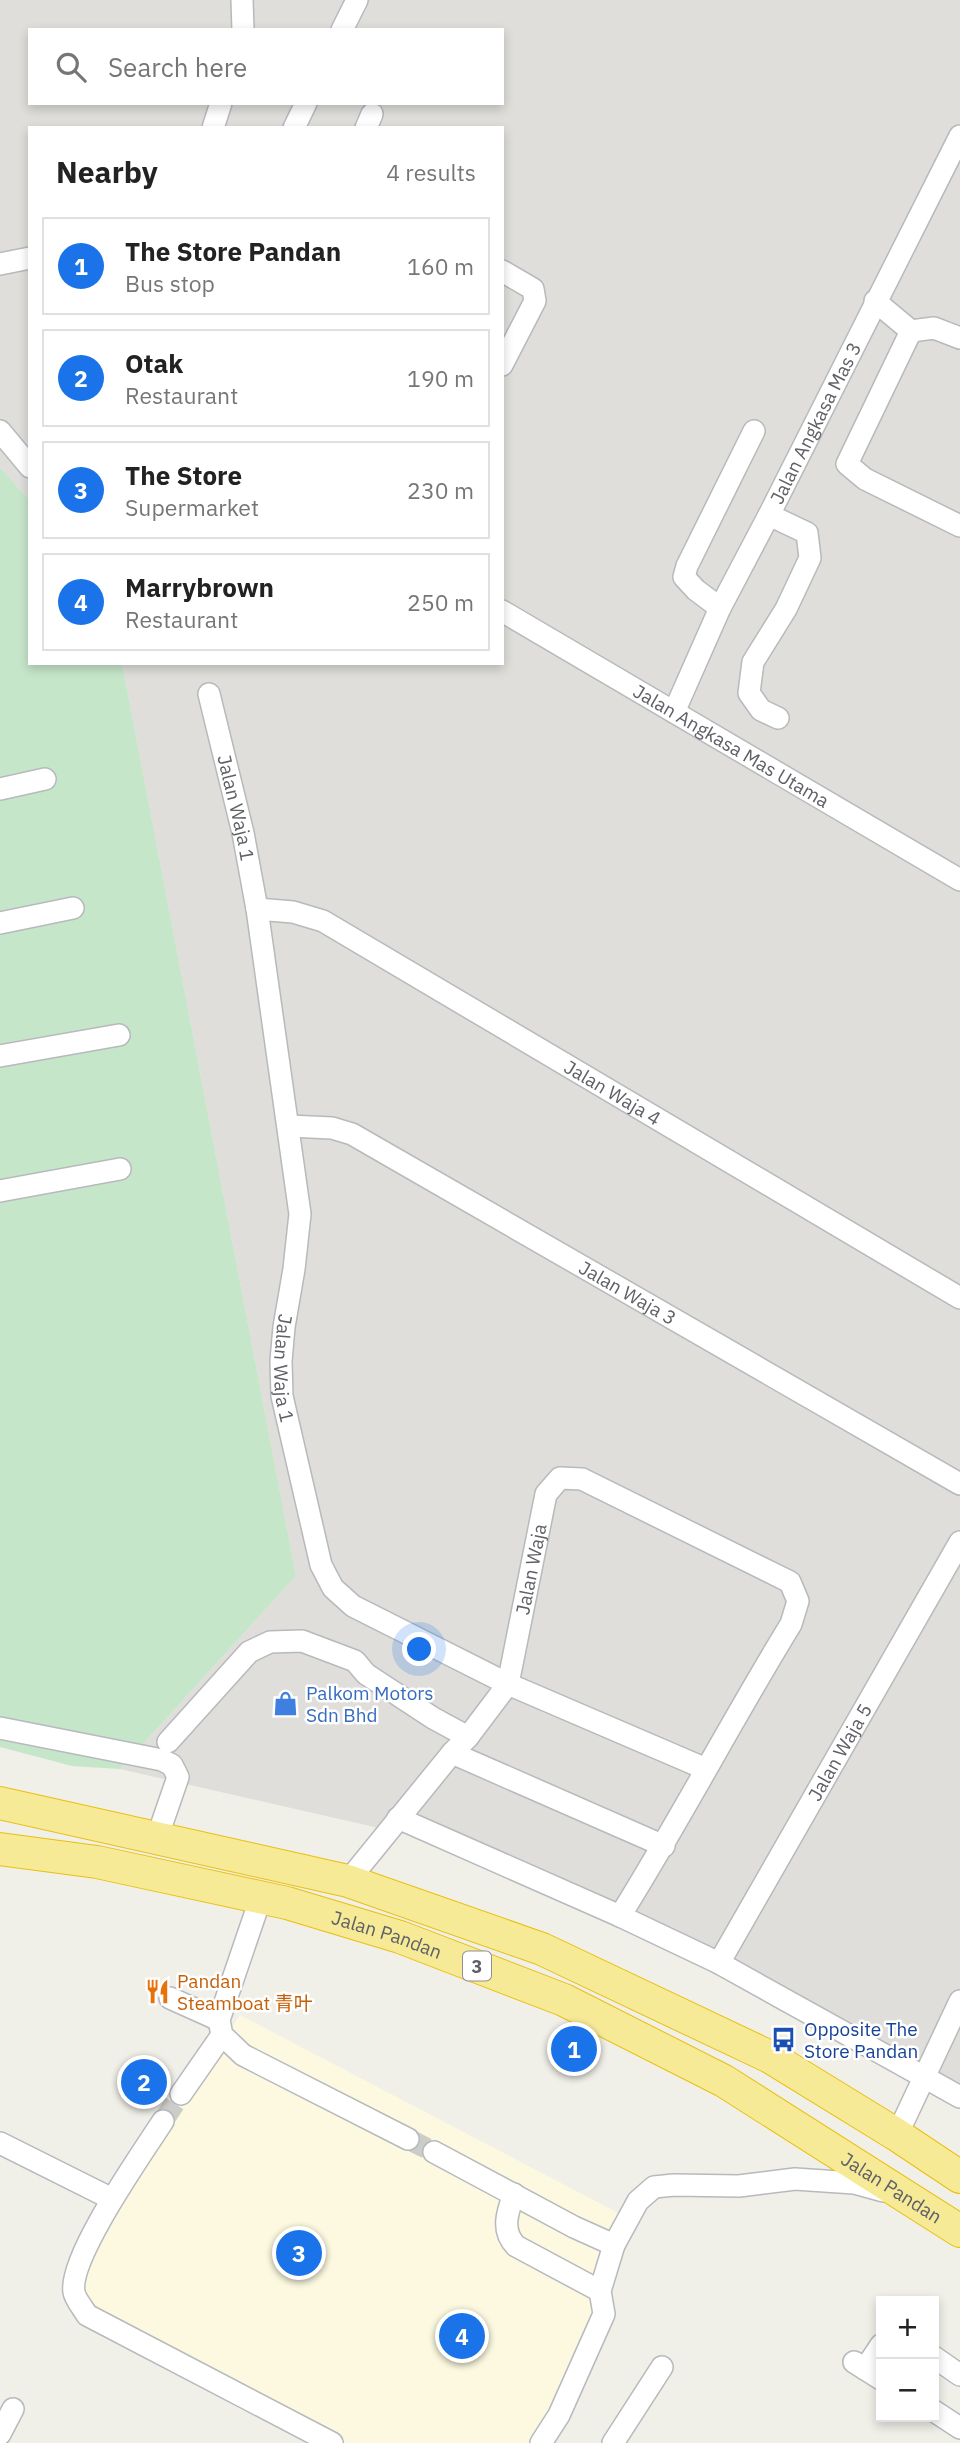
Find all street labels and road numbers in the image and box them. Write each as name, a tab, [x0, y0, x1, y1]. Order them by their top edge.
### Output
street label: Jalan Angkasa Mas 3	[765, 338, 866, 508]
street label: Jalan Angkasa Mas Utama	[629, 679, 834, 813]
street label: Jalan Waja 1	[212, 752, 260, 863]
street label: Jalan Waja 4	[560, 1055, 665, 1130]
street label: Jalan Waja 3	[575, 1255, 681, 1330]
street label: Jalan Waja 1	[269, 1312, 300, 1424]
street label: Jalan Waja	[510, 1522, 552, 1617]
street label: Jalan Waja 5	[802, 1699, 877, 1805]
street label: Jalan Pandan	[329, 1905, 445, 1964]
road number: 3	[463, 1952, 491, 1980]
street label: Jalan Pandan	[837, 2147, 947, 2229]

